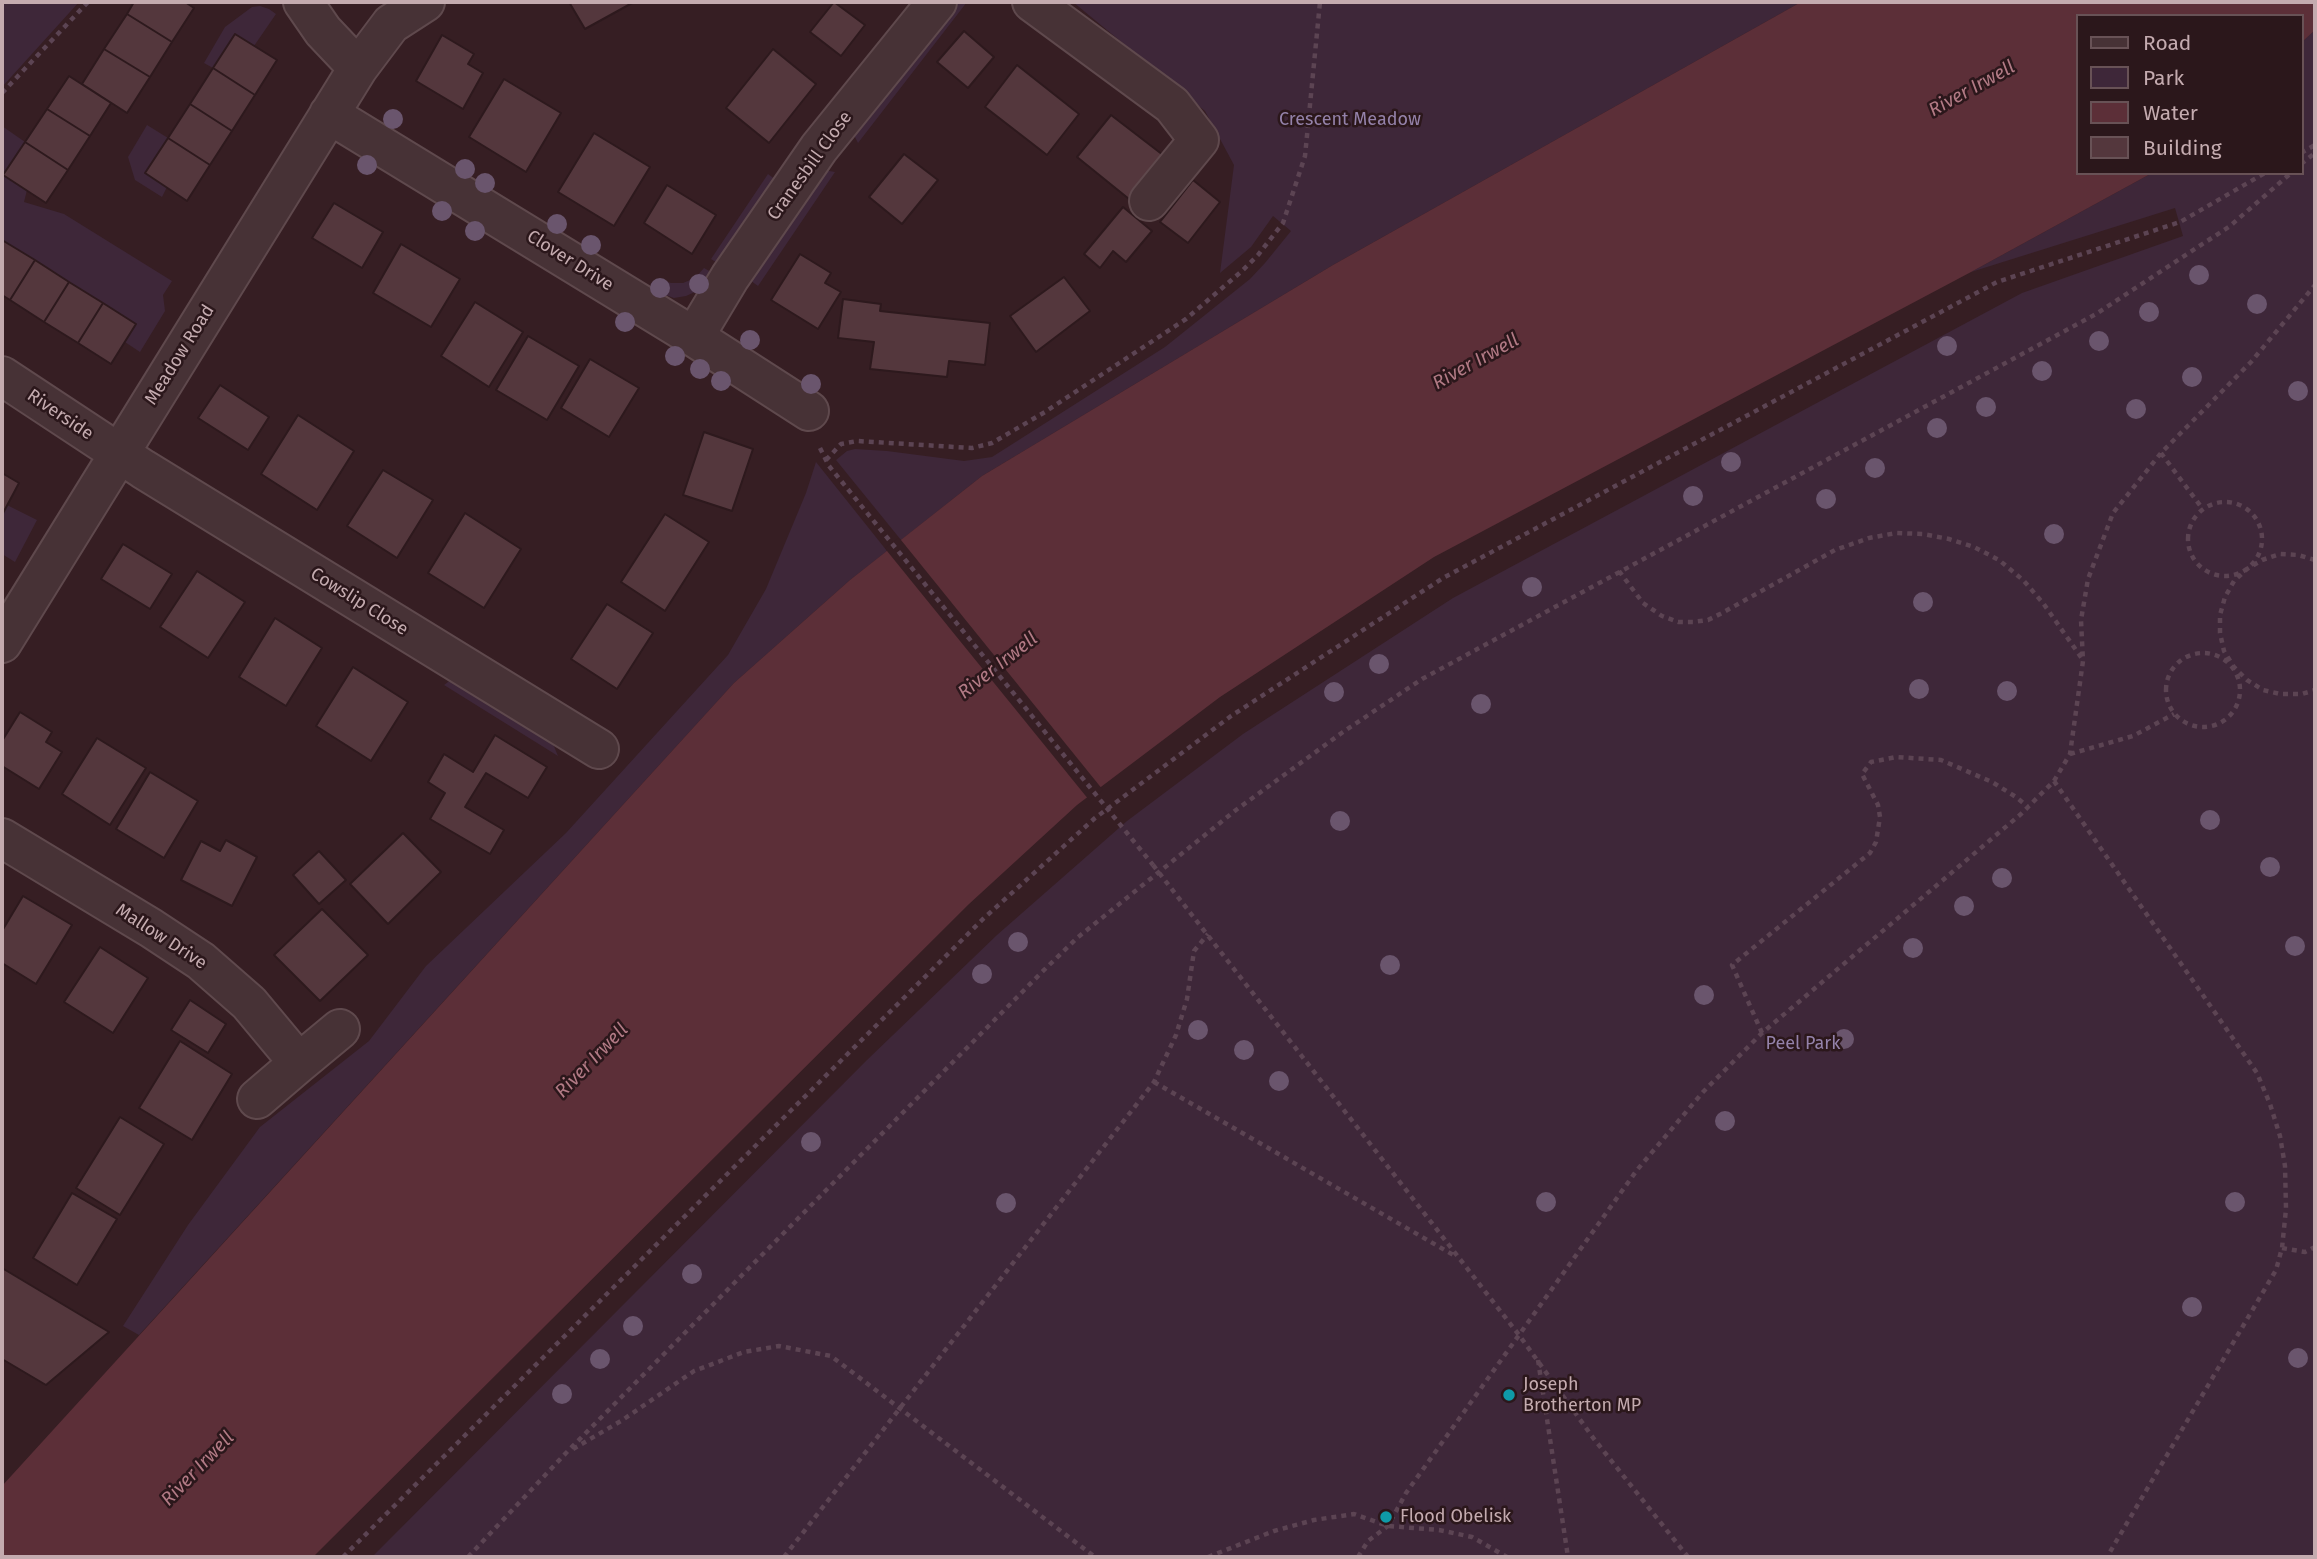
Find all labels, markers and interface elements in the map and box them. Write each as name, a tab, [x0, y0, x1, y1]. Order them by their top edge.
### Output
legend	[2076, 14, 2303, 175]
text: Road	[2143, 30, 2191, 56]
water label: River Irwell	[1925, 56, 2019, 122]
text: Park	[2143, 65, 2184, 91]
text: Water	[2143, 100, 2198, 126]
street label: Cranesbill Close	[763, 107, 857, 225]
park label: Crescent Meadow	[1279, 109, 1421, 131]
text: Building	[2143, 135, 2222, 161]
street label: Clover Drive	[523, 226, 617, 296]
street label: Meadow Road	[141, 301, 219, 409]
water label: River Irwell	[1429, 329, 1523, 395]
street label: Riverside	[23, 385, 97, 445]
street label: Cowslip Close	[306, 563, 412, 641]
water label: River Irwell	[954, 628, 1042, 704]
street label: Mallow Drive	[111, 899, 211, 975]
water label: River Irwell	[551, 1019, 633, 1103]
park label: Peel Park	[1765, 1033, 1841, 1055]
place label: Joseph Brotherton MP	[1523, 1374, 1641, 1416]
marker: Joseph Brotherton MP	[1501, 1387, 1517, 1403]
water label: River Irwell	[157, 1427, 239, 1511]
place label: Flood Obelisk	[1400, 1506, 1511, 1528]
marker: Flood Obelisk	[1378, 1509, 1394, 1525]

